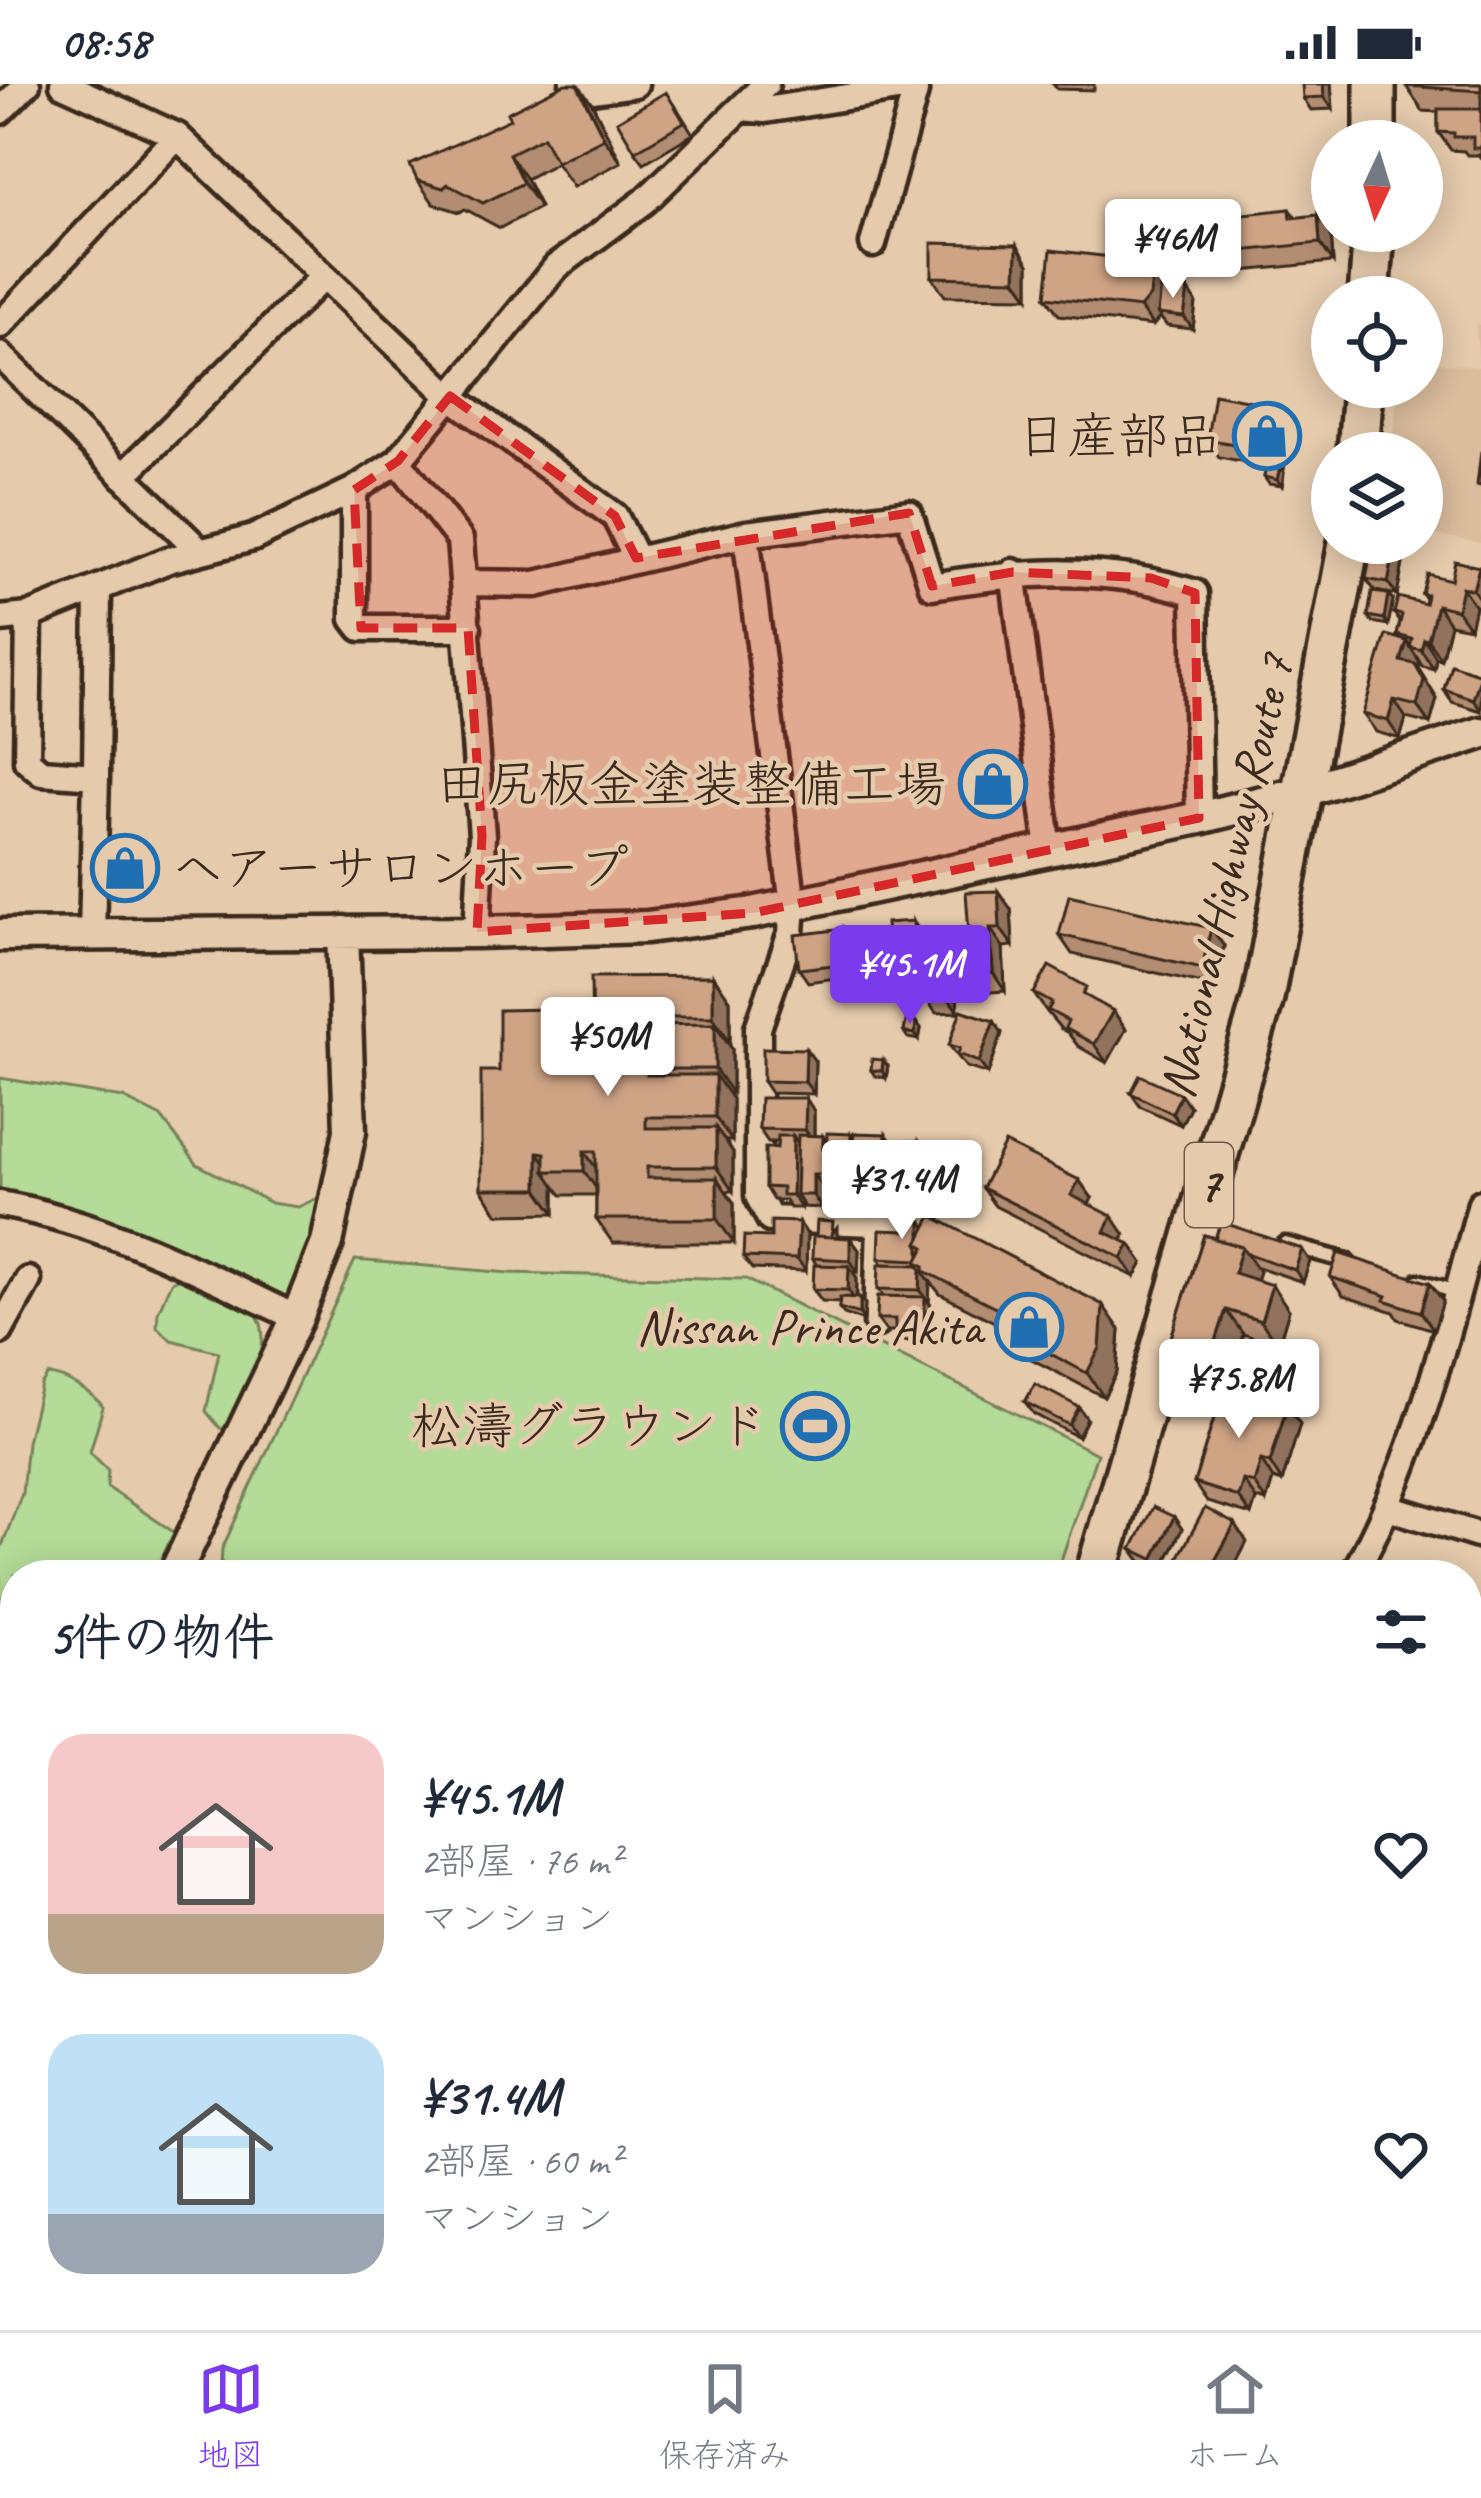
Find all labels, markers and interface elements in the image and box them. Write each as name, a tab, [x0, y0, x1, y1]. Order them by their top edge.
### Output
text: 08:58	[60, 14, 149, 71]
north arrow	[1311, 120, 1443, 252]
map controls	[1311, 120, 1443, 564]
pin: ¥46M	[1102, 199, 1244, 301]
text: ¥46M	[1132, 213, 1214, 262]
button: locate	[1311, 276, 1443, 408]
shop icon: 日産部品	[1232, 401, 1302, 471]
place label: 日産部品	[1016, 404, 1220, 468]
button: layers	[1311, 432, 1443, 564]
street label: National Highway Route 7	[1144, 645, 1309, 1104]
shop icon: 田尻板金塗装整備工場	[958, 749, 1028, 819]
place label: 田尻板金塗装整備工場	[436, 752, 946, 816]
shop icon: ヘアーサロンホープ	[90, 833, 160, 903]
place label: ヘアーサロンホープ	[172, 836, 629, 900]
pin: ¥45.1M	[812, 925, 1008, 1027]
text: ¥45.1M	[857, 939, 963, 988]
pin: ¥50M	[537, 997, 679, 1099]
text: ¥50M	[568, 1011, 648, 1060]
pin: ¥31.4M	[804, 1140, 1000, 1242]
road number: 7	[1185, 1143, 1233, 1227]
text: ¥31.4M	[849, 1154, 955, 1203]
shop icon: Nissan Prince Akita	[994, 1292, 1064, 1362]
place label: Nissan Prince Akita	[636, 1295, 986, 1359]
pin: ¥75.8M	[1141, 1339, 1337, 1441]
text: ¥75.8M	[1186, 1353, 1292, 1402]
sports icon: 松濤グラウンド	[780, 1391, 850, 1461]
place label: 松濤グラウンド	[411, 1394, 768, 1458]
icon: filters	[1368, 1599, 1434, 1665]
text: 5件の物件	[48, 1605, 274, 1669]
text: ¥45.1M	[420, 1765, 558, 1829]
icon: home	[144, 1782, 288, 1926]
icon: heart	[1368, 1821, 1434, 1887]
text: 2部屋 · 76 m²	[420, 1837, 621, 1886]
text: マンション	[420, 1894, 613, 1943]
text: ¥31.4M	[420, 2065, 559, 2129]
icon: home	[144, 2082, 288, 2226]
icon: heart	[1368, 2121, 1434, 2187]
text: 2部屋 · 60 m²	[420, 2137, 621, 2186]
text: マンション	[420, 2194, 613, 2243]
tab: 地図	[198, 2356, 264, 2476]
tab: 保存済み	[659, 2356, 791, 2476]
tab: ホーム	[1186, 2356, 1283, 2476]

